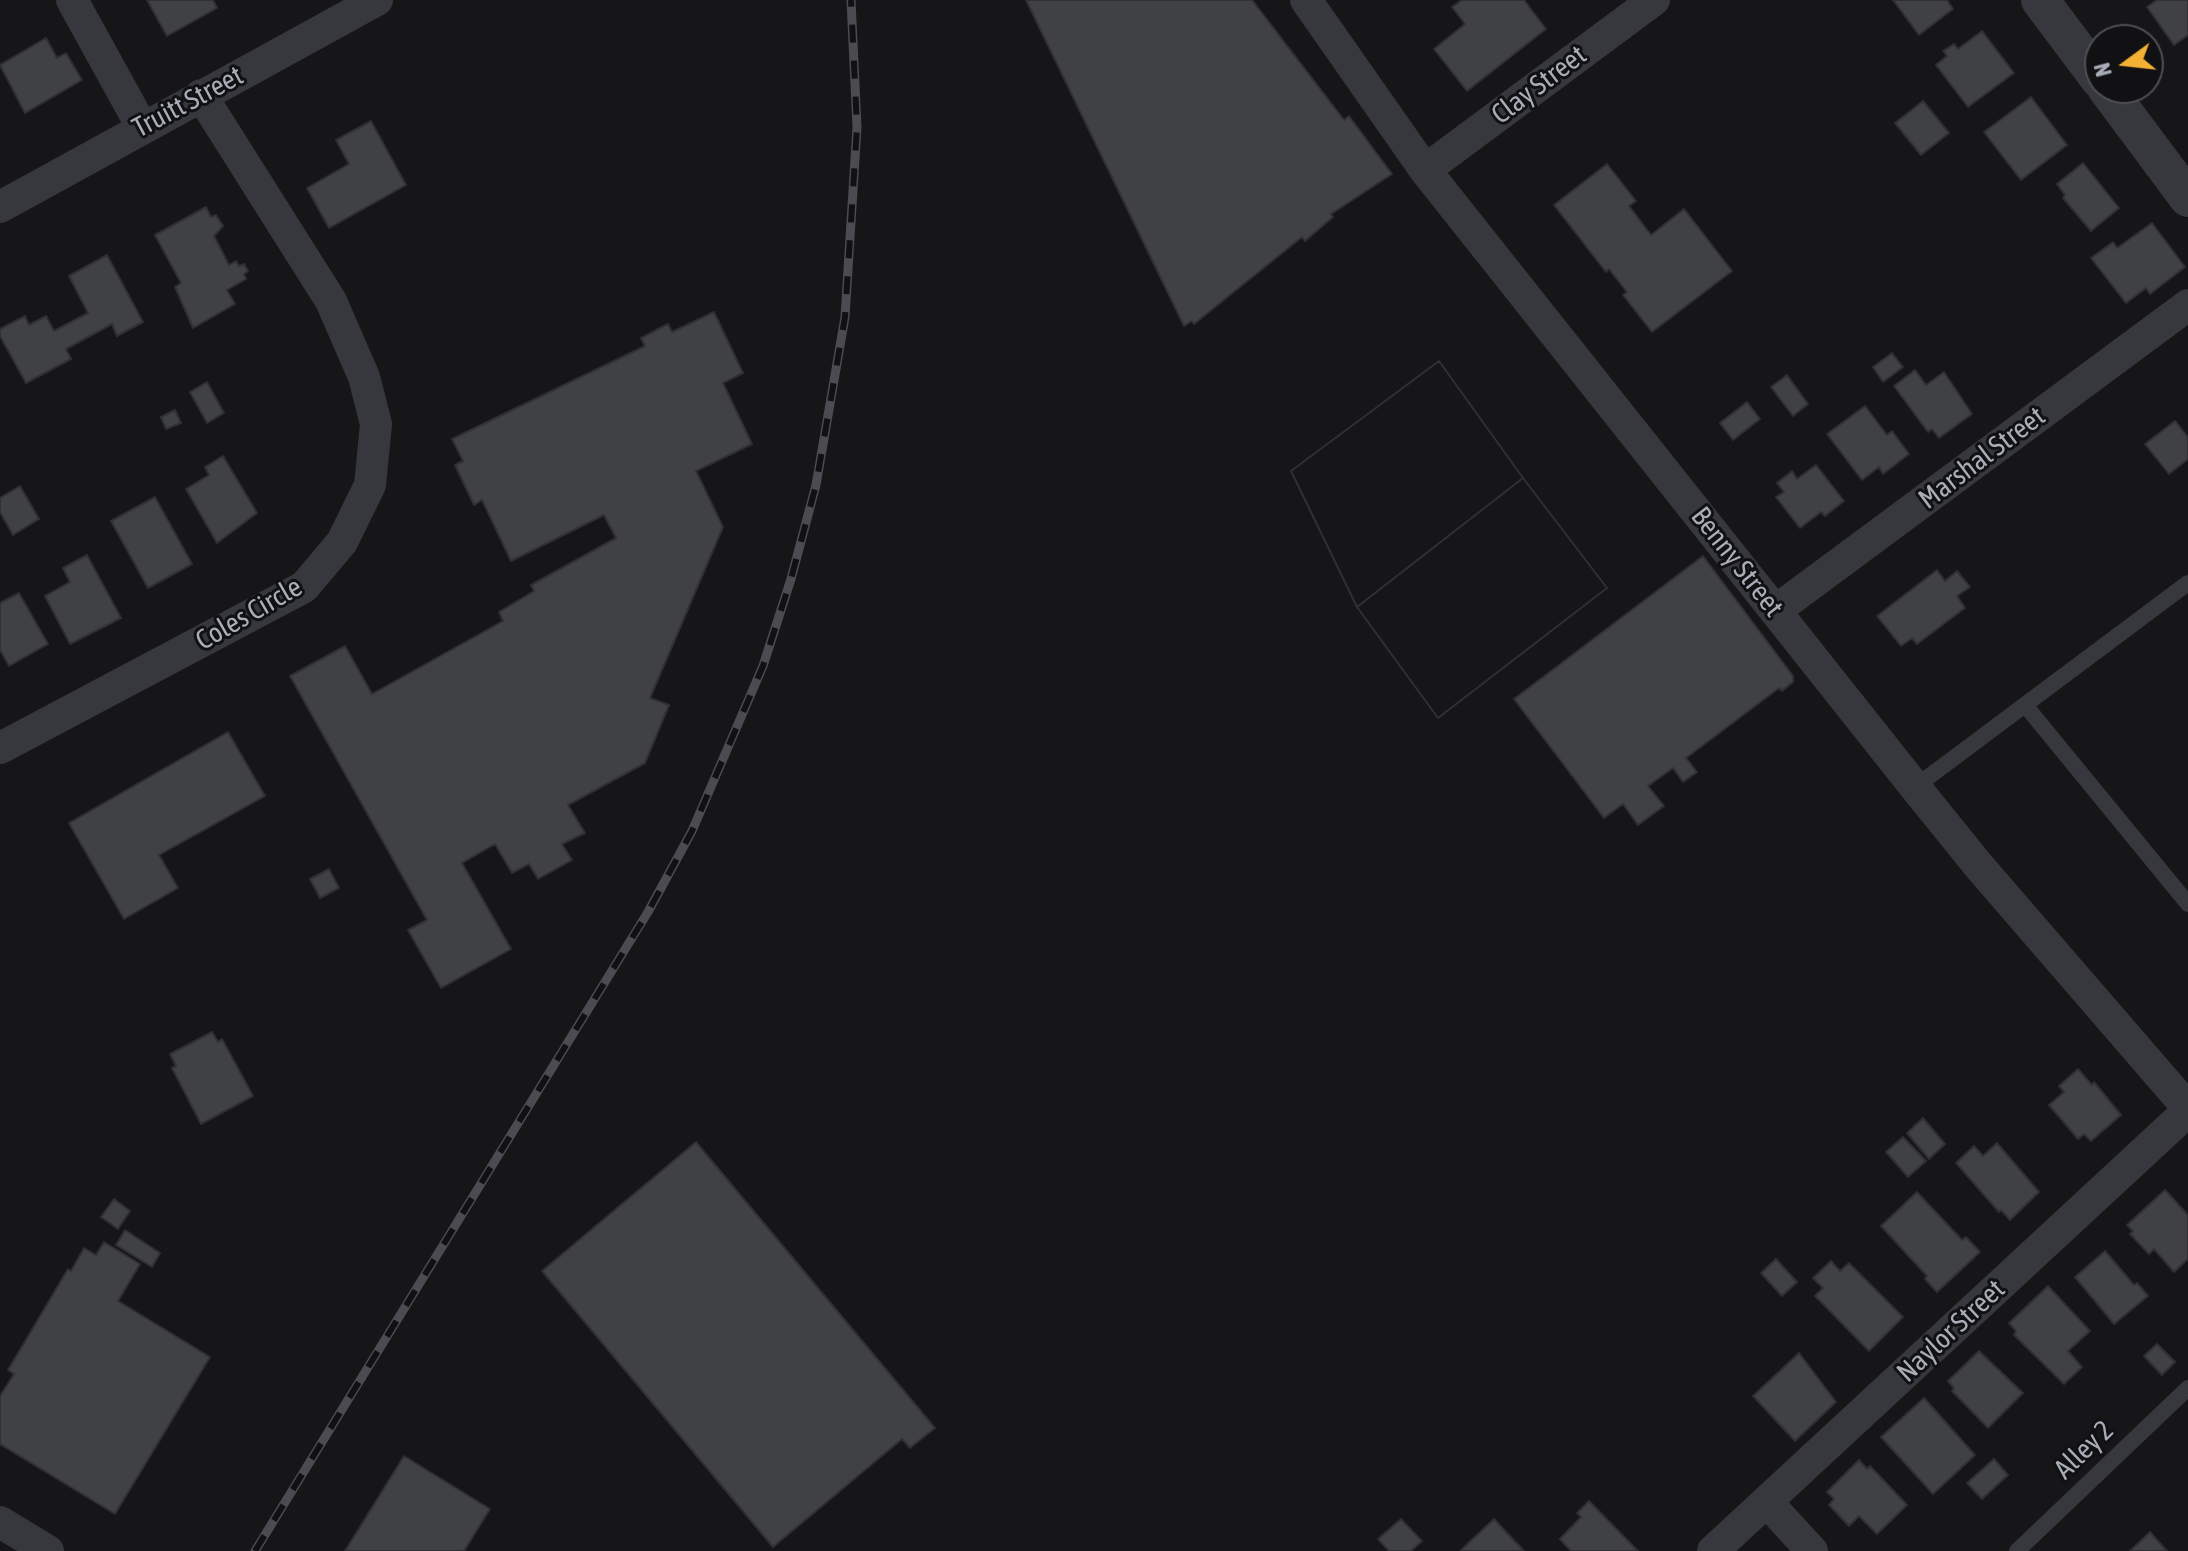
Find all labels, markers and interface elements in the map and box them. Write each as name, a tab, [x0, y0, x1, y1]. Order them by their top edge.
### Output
north arrow	[2084, 24, 2164, 104]
street label: Clay Street	[1485, 39, 1593, 131]
street label: Truitt Street	[127, 59, 249, 145]
text: N	[2089, 60, 2117, 79]
street label: Marshal Street	[1912, 400, 2052, 516]
street label: Benny Street	[1684, 500, 1790, 624]
street label: Coles Circle	[190, 570, 308, 658]
street label: Naylor Street	[1890, 1273, 2012, 1389]
street label: Alley 2	[2047, 1414, 2121, 1486]

